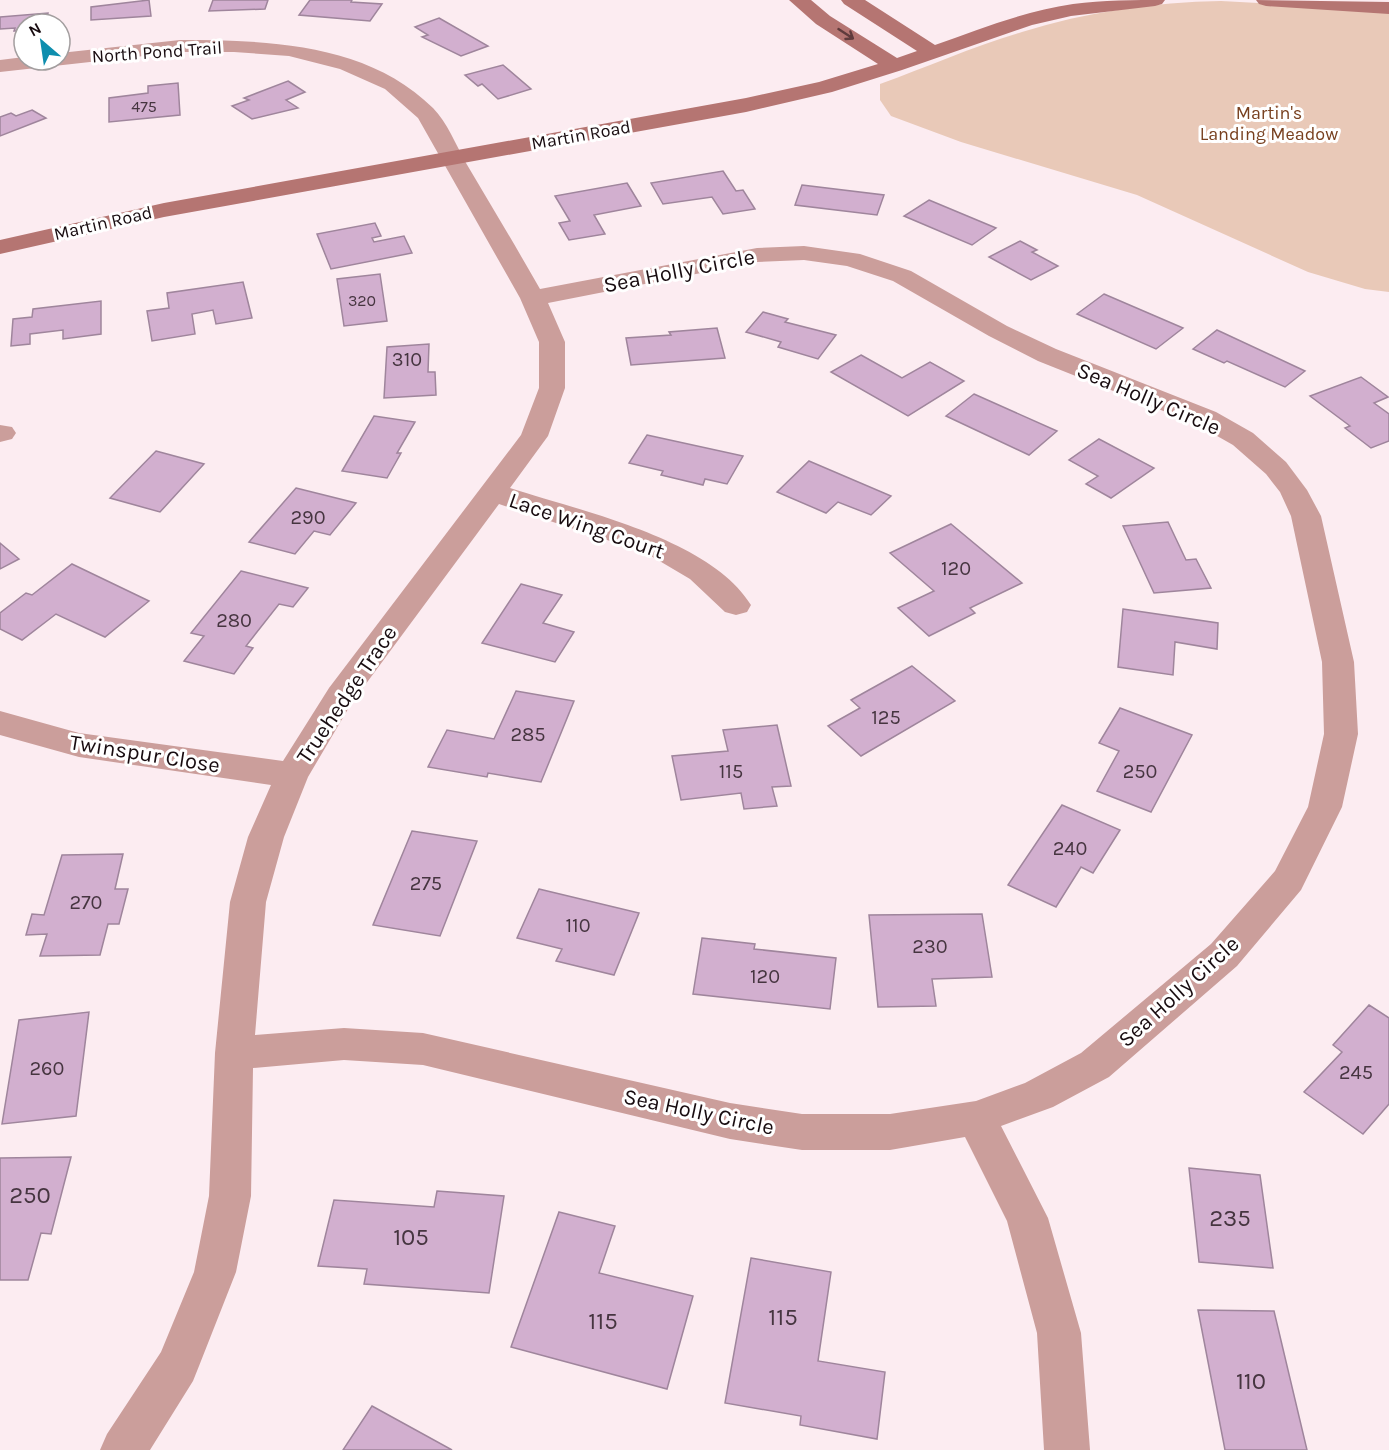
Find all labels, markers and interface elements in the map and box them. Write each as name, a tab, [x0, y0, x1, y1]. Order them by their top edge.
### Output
north arrow	[12, 12, 72, 72]
text: N	[25, 18, 45, 40]
one-way arrow	[837, 29, 854, 41]
street label: North Pond Trail	[91, 36, 223, 68]
house number: 475	[131, 97, 157, 116]
park label: Martin's Landing Meadow	[1200, 102, 1338, 145]
street label: Martin Road	[530, 115, 632, 155]
street label: Martin Road	[52, 201, 154, 245]
street label: Sea Holly Circle	[601, 244, 757, 298]
house number: 320	[348, 291, 376, 310]
house number: 310	[392, 348, 422, 371]
street label: Sea Holly Circle	[1073, 357, 1224, 441]
street label: Lace Wing Court	[506, 487, 668, 565]
house number: 290	[290, 506, 326, 529]
house number: 120	[941, 557, 971, 580]
house number: 280	[216, 609, 252, 632]
street label: Truehedge Trace	[291, 621, 403, 768]
house number: 125	[871, 706, 901, 729]
house number: 285	[510, 723, 546, 746]
street label: Twinspur Close	[68, 729, 222, 779]
house number: 115	[719, 760, 743, 783]
house number: 250	[1123, 760, 1157, 783]
house number: 240	[1053, 837, 1087, 860]
house number: 275	[410, 872, 442, 895]
house number: 270	[70, 891, 102, 914]
house number: 110	[565, 914, 591, 937]
street label: Sea Holly Circle	[1113, 931, 1244, 1053]
house number: 230	[912, 935, 948, 958]
house number: 120	[750, 965, 780, 988]
house number: 260	[30, 1057, 64, 1080]
house number: 245	[1339, 1061, 1373, 1084]
street label: Sea Holly Circle	[621, 1083, 776, 1141]
house number: 250	[9, 1181, 51, 1209]
house number: 235	[1209, 1204, 1251, 1232]
house number: 105	[393, 1223, 429, 1251]
house number: 115	[768, 1303, 798, 1331]
house number: 115	[588, 1307, 618, 1335]
house number: 110	[1236, 1367, 1266, 1395]

